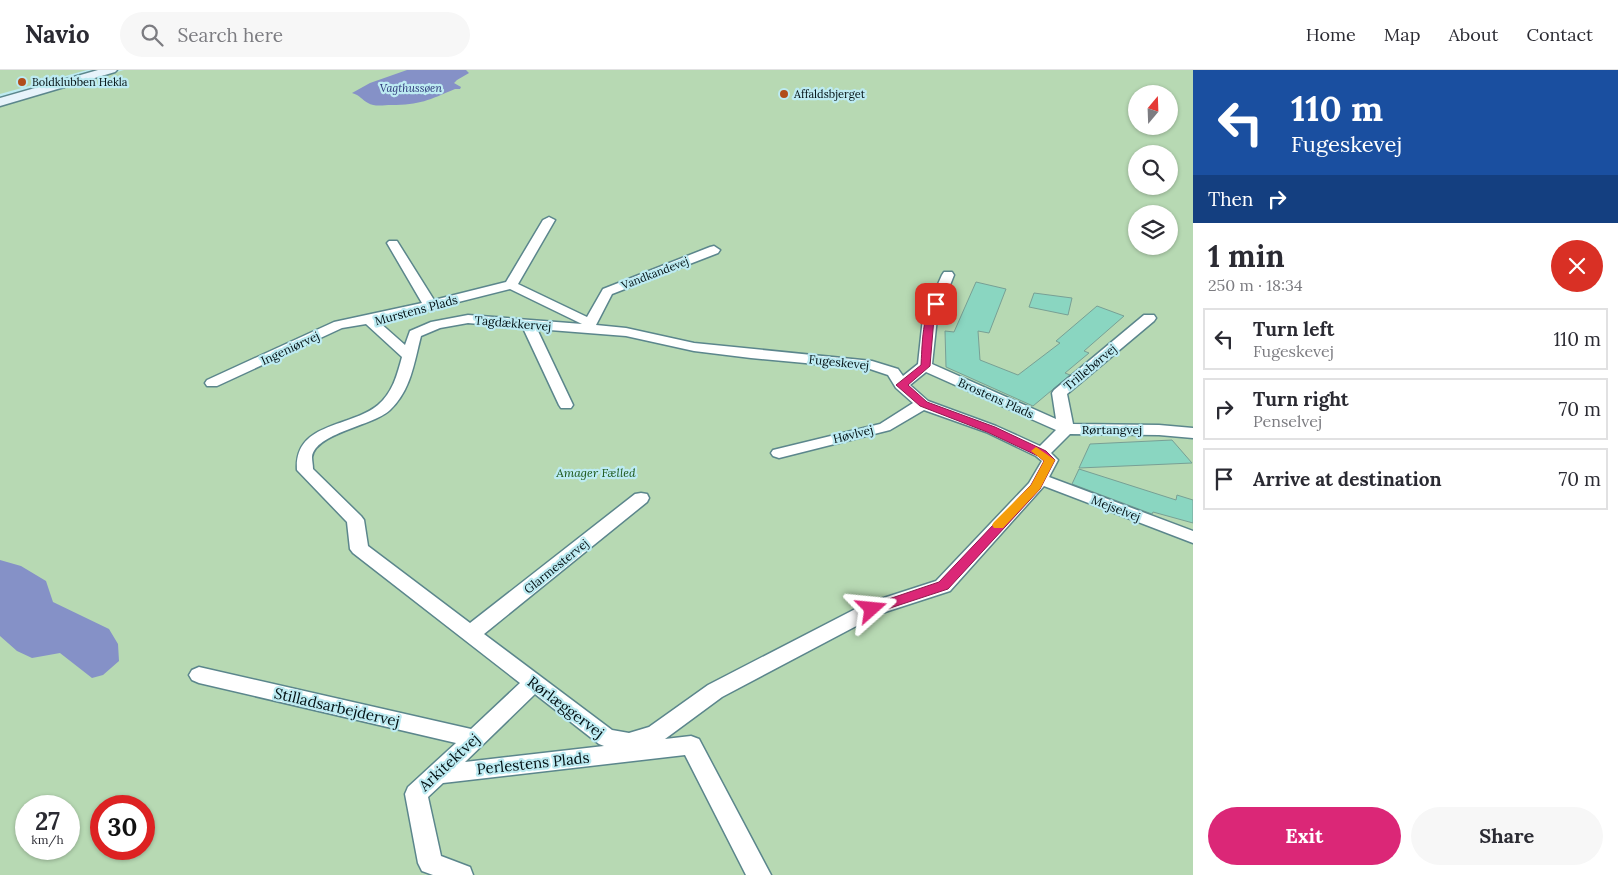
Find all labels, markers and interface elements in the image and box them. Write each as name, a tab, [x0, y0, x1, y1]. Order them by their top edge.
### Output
search box	[120, 12, 470, 57]
text: Navio	[25, 19, 90, 50]
icon: search	[138, 21, 166, 49]
text: Search here	[178, 23, 283, 47]
text: Home	[1306, 23, 1356, 46]
text: Map	[1384, 23, 1420, 46]
text: About	[1448, 23, 1498, 46]
text: Contact	[1526, 23, 1593, 46]
place label: Boldklubben Hekla	[32, 75, 128, 89]
marker: Boldklubben Hekla	[16, 76, 28, 88]
water label: Vagthussøen	[380, 81, 442, 95]
north arrow	[1128, 85, 1178, 135]
map controls	[1128, 85, 1178, 255]
text: 110 m	[1291, 86, 1383, 131]
place label: Affaldsbjerget	[793, 87, 866, 101]
marker: Affaldsbjerget	[778, 88, 790, 100]
icon: left	[1208, 90, 1273, 155]
text: Fugeskevej	[1291, 130, 1402, 158]
button: search	[1128, 145, 1178, 195]
icon: right	[1263, 185, 1291, 213]
text: Then	[1208, 187, 1253, 211]
button: layers	[1128, 205, 1178, 255]
text: 1 min	[1208, 237, 1285, 275]
button: close	[1551, 240, 1603, 292]
street label: Vandkandevej	[618, 254, 691, 293]
text: 250 m · 18:34	[1208, 275, 1303, 295]
pin	[915, 283, 957, 325]
icon: arrive	[922, 290, 950, 318]
street label: Murstens Plads	[373, 292, 460, 328]
street label: Tagdækkervej	[474, 312, 552, 334]
text: Turn left	[1253, 317, 1334, 341]
icon: left	[1210, 325, 1238, 353]
text: 110 m	[1553, 327, 1601, 351]
street label: Ingeniørvej	[258, 328, 322, 368]
street label: Trillebørvej	[1061, 341, 1119, 393]
text: Fugeskevej	[1253, 341, 1334, 361]
street label: Fugeskevej	[808, 351, 870, 373]
street label: Brostens Plads	[956, 375, 1037, 422]
text: Turn right	[1253, 387, 1349, 411]
icon: right	[1210, 395, 1238, 423]
text: 70 m	[1558, 397, 1601, 421]
text: Penselvej	[1253, 411, 1322, 431]
street label: Høvlvej	[831, 422, 875, 446]
street label: Rørtangvej	[1082, 422, 1142, 437]
park label: Amager Fælled	[555, 465, 636, 480]
icon: arrive	[1210, 465, 1238, 493]
text: Arrive at destination	[1253, 467, 1442, 491]
text: 70 m	[1558, 467, 1601, 491]
street label: Mejselvej	[1089, 492, 1143, 524]
street label: Glarmestervej	[521, 535, 591, 597]
position arrow	[845, 582, 897, 634]
street label: Rørlæggervej	[524, 672, 608, 742]
street label: Stilladsarbejdervej	[272, 683, 402, 731]
street label: Arkitektvej	[414, 729, 483, 796]
street label: Perlestens Plads	[476, 748, 590, 778]
speed limit sign: 30	[90, 795, 155, 860]
text: 27	[35, 805, 60, 837]
button: Exit	[1208, 807, 1401, 865]
button: Share	[1411, 807, 1603, 865]
text: km/h	[31, 832, 64, 847]

